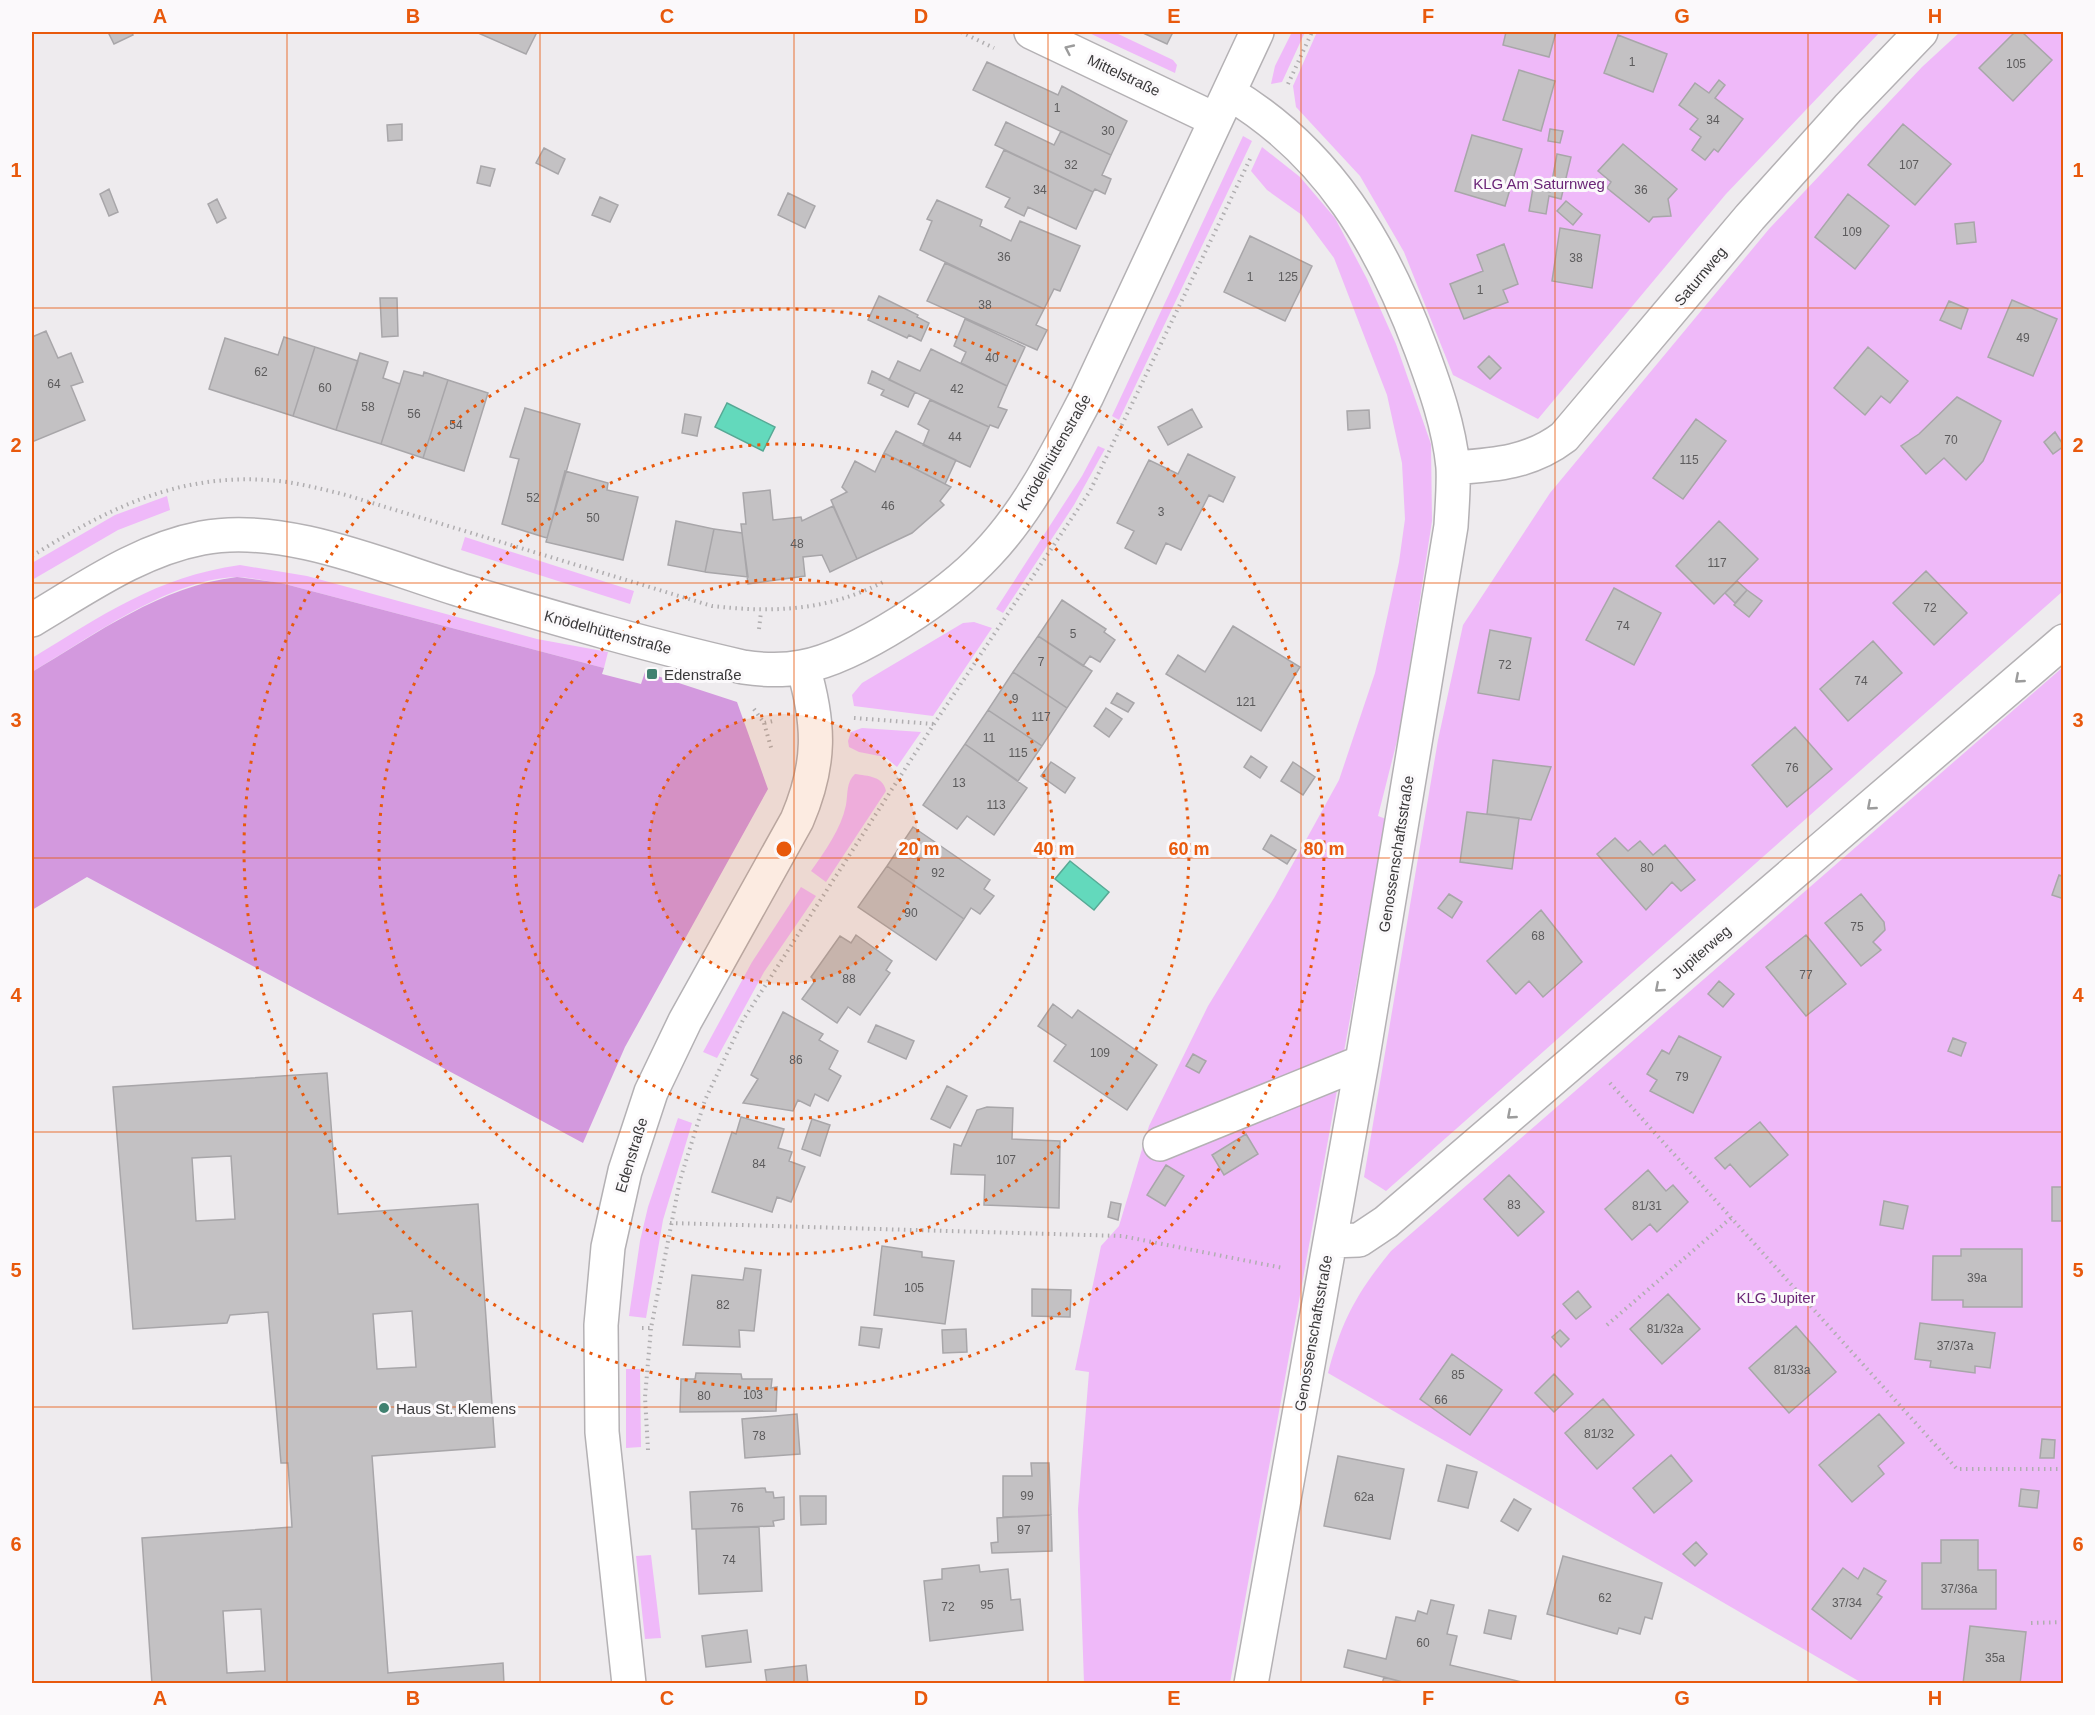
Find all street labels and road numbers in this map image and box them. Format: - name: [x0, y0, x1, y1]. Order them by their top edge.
- street label: Mittelstraße: [1085, 51, 1163, 99]
- street label: Saturnweg: [1670, 243, 1730, 309]
- street label: Knödelhüttenstraße: [1014, 391, 1094, 513]
- street label: Knödelhüttenstraße: [543, 607, 673, 657]
- street label: Genossenschaftsstraße: [1375, 774, 1417, 934]
- street label: Jupiterweg: [1668, 922, 1734, 982]
- street label: Edenstraße: [612, 1115, 650, 1195]
- street label: Genossenschaftsstraße: [1291, 1254, 1335, 1412]

